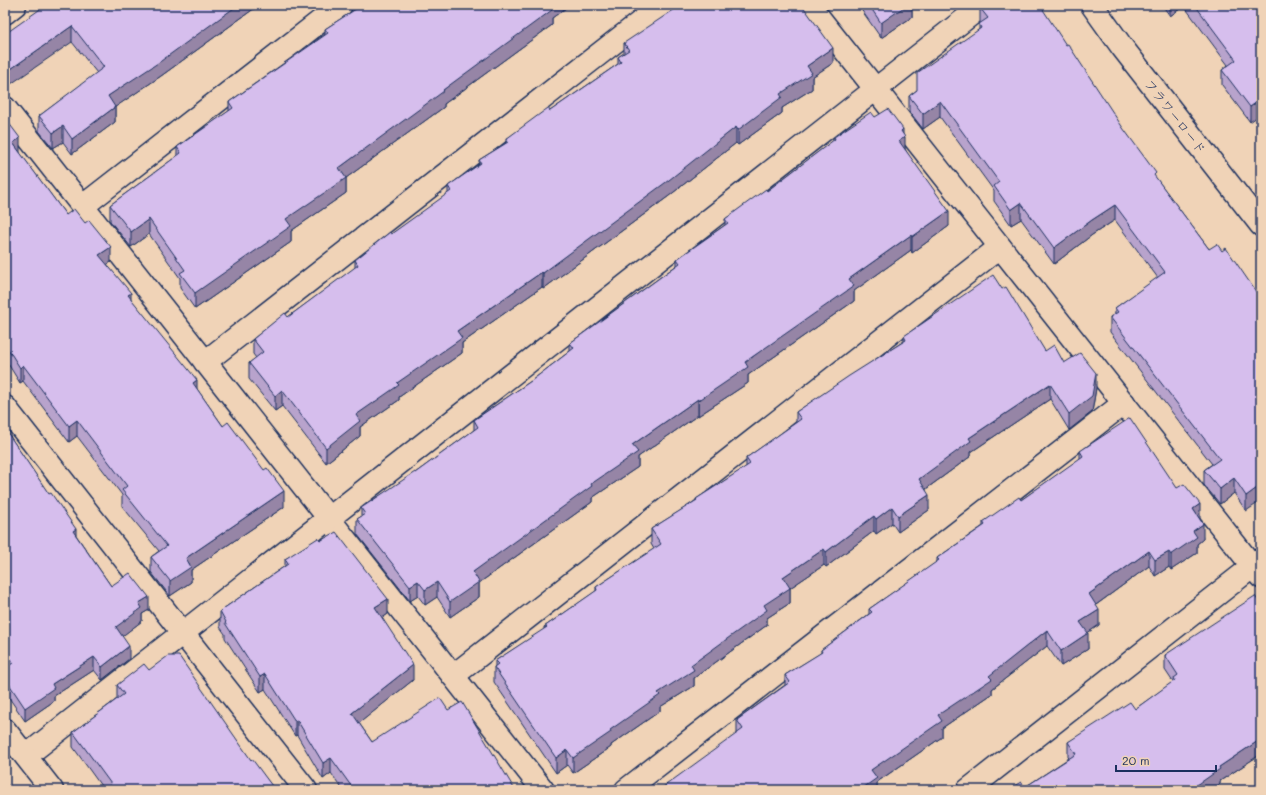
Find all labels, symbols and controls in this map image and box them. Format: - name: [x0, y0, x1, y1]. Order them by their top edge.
- street label: フラワーロード: [1141, 75, 1211, 157]
- scale bar: [1116, 747, 1216, 773]
- text: 20 m: [1122, 752, 1150, 768]

